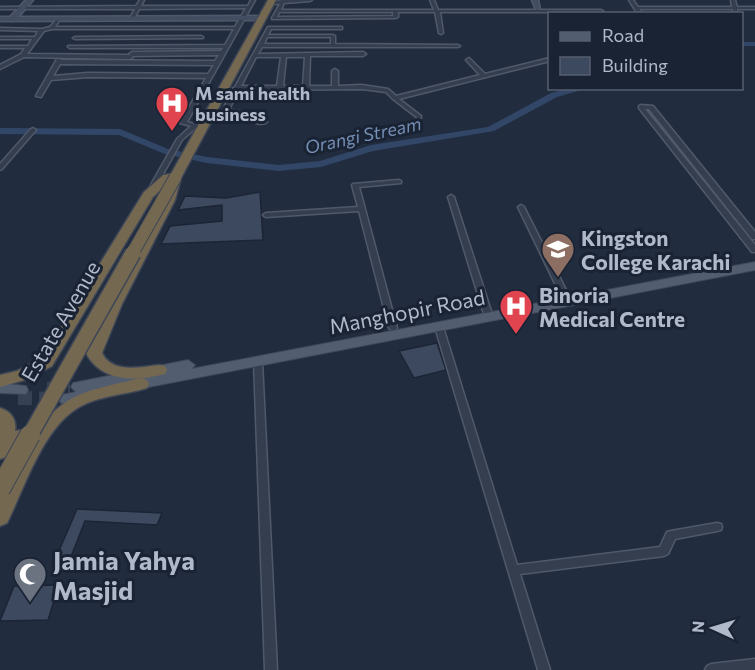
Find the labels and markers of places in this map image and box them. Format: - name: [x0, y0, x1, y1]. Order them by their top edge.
- place label: M sami health business: [195, 82, 310, 125]
- hospital icon: M sami health business: [154, 85, 190, 132]
- place label: Kingston College Karachi: [581, 225, 730, 274]
- school or university icon: Kingston College Karachi: [540, 231, 576, 278]
- place label: Binoria Medical Centre: [539, 282, 685, 331]
- hospital icon: Binoria Medical Centre: [498, 288, 534, 335]
- place label: Jamia Yahya Masjid: [53, 544, 195, 605]
- mosque icon: Jamia Yahya Masjid: [12, 556, 48, 603]

